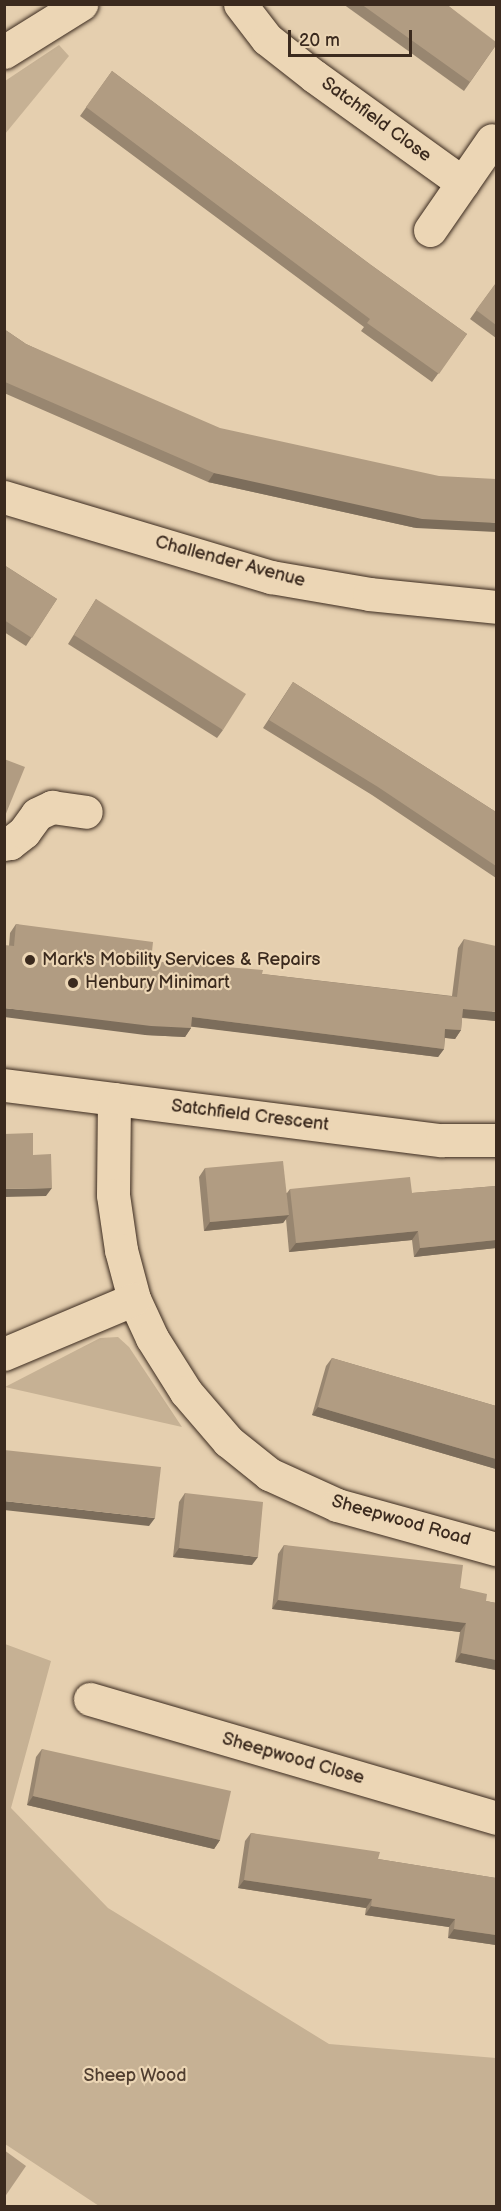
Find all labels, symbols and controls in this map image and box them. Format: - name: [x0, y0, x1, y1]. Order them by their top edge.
- scale bar: [291, 18, 416, 56]
- text: 20 m: [299, 30, 340, 51]
- street label: Satchfield Close: [317, 73, 435, 167]
- street label: Challender Avenue: [153, 532, 307, 592]
- place label: Mark's Mobility Services & Repairs: [42, 949, 322, 971]
- marker: Mark's Mobility Services & Repairs: [23, 953, 37, 967]
- place label: Henbury Minimart: [85, 972, 231, 994]
- marker: Henbury Minimart: [66, 976, 80, 990]
- street label: Satchfield Crescent: [170, 1096, 330, 1136]
- street label: Sheepwood Road: [329, 1491, 473, 1551]
- street label: Sheepwood Close: [220, 1728, 366, 1790]
- park label: Sheep Wood: [83, 2065, 187, 2087]

